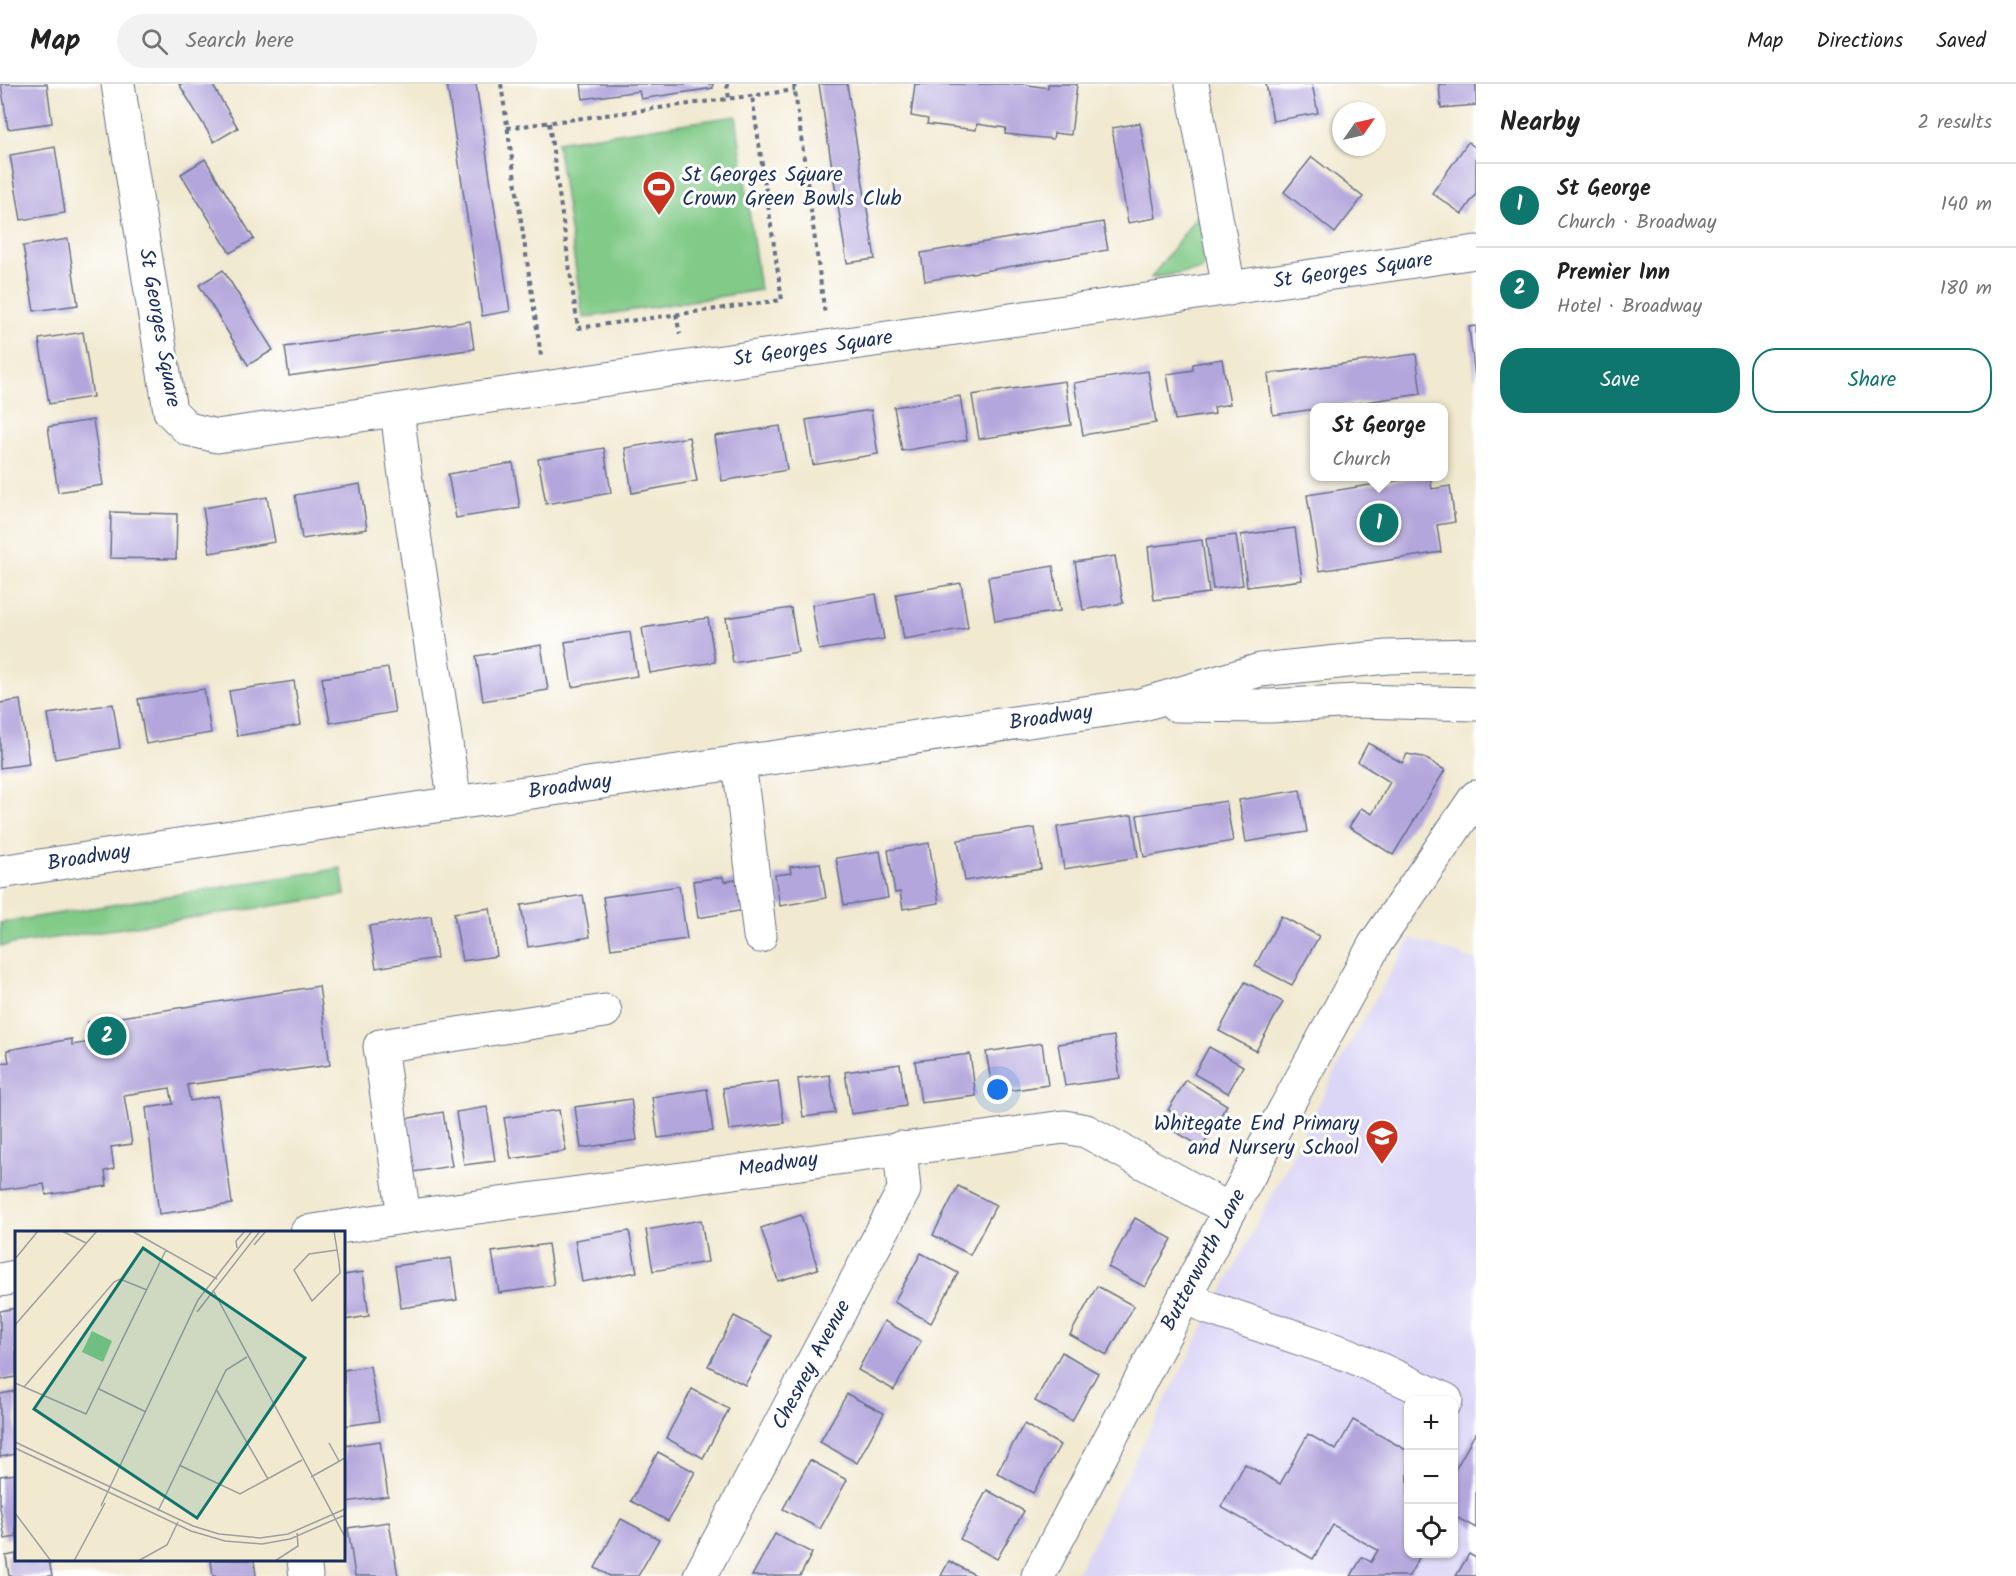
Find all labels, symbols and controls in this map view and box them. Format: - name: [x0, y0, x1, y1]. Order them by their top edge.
- search box: [117, 14, 537, 68]
- text: Map: [30, 19, 81, 64]
- text: Search here: [186, 24, 294, 59]
- icon: search: [138, 25, 171, 58]
- text: Map: [1747, 25, 1783, 58]
- text: Directions: [1816, 25, 1903, 58]
- text: Saved: [1936, 25, 1986, 58]
- north arrow: [1332, 102, 1386, 156]
- text: Nearby: [1500, 102, 1580, 144]
- text: 2 results: [1917, 107, 1992, 139]
- place label: St Georges Square Crown Green Bowls Club: [682, 159, 901, 216]
- sports icon: St Georges Square Crown Green Bowls Club: [641, 169, 677, 216]
- text: St George: [1557, 172, 1651, 207]
- text: 1: [1516, 189, 1523, 221]
- text: 140 m: [1941, 189, 1992, 221]
- text: Church · Broadway: [1557, 207, 1716, 239]
- street label: St Georges Square: [1271, 243, 1435, 299]
- street label: St Georges Square: [129, 246, 189, 411]
- text: Premier Inn: [1557, 256, 1670, 291]
- text: 2: [1514, 273, 1525, 305]
- text: 180 m: [1940, 273, 1992, 305]
- text: Hotel · Broadway: [1557, 291, 1702, 323]
- street label: St Georges Square: [731, 321, 895, 377]
- button: Save: [1500, 348, 1740, 413]
- button: Share: [1752, 348, 1992, 413]
- popup: [1310, 403, 1448, 481]
- text: St George: [1332, 409, 1426, 444]
- text: Church: [1332, 444, 1391, 476]
- pin: 1: [1360, 500, 1398, 546]
- street label: Broadway: [1007, 696, 1095, 740]
- street label: Broadway: [526, 765, 614, 809]
- street label: Broadway: [45, 835, 133, 881]
- pin: 2: [88, 1014, 126, 1058]
- your location: [983, 1075, 1012, 1104]
- place label: Whitegate End Primary and Nursery School: [1154, 1108, 1359, 1165]
- school or university icon: Whitegate End Primary and Nursery School: [1364, 1118, 1400, 1165]
- street label: Meadway: [736, 1143, 820, 1187]
- street label: Butterworth Lane: [1153, 1183, 1256, 1337]
- inset map: [15, 1231, 345, 1561]
- street label: Chesney Avenue: [764, 1294, 860, 1436]
- map controls: [1404, 1396, 1458, 1558]
- button: +: [1404, 1396, 1458, 1450]
- button: −: [1404, 1450, 1458, 1504]
- button: locate: [1404, 1504, 1458, 1558]

